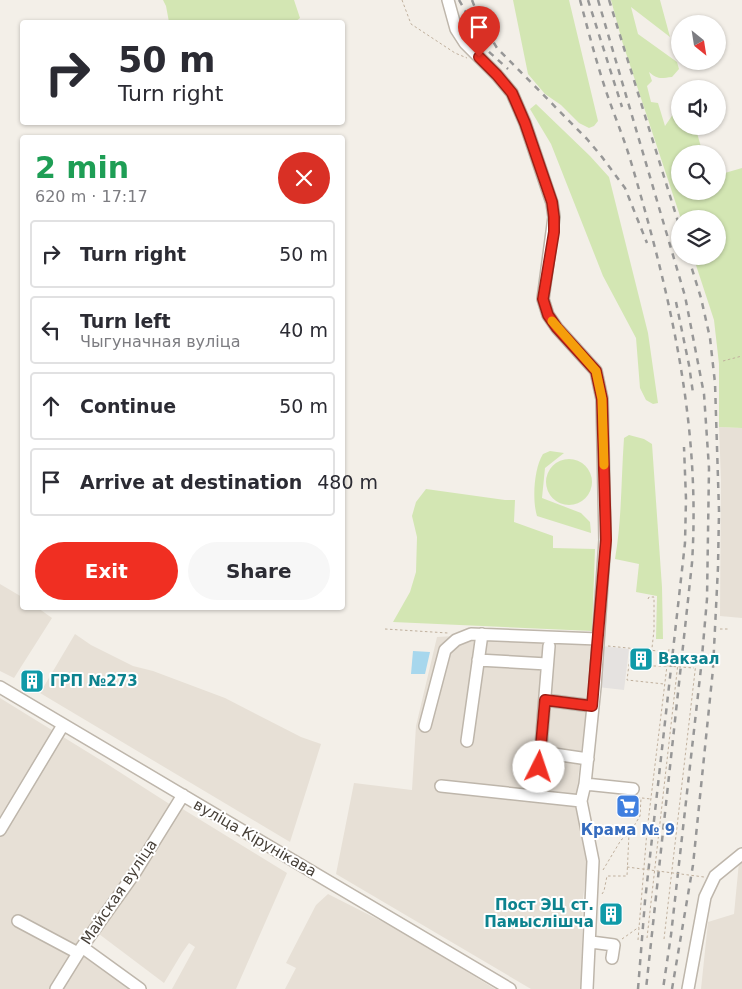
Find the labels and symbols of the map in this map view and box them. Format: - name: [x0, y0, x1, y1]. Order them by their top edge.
- pin: [458, 6, 500, 57]
- north arrow: [671, 15, 726, 70]
- building icon: Вакзал: [628, 646, 654, 672]
- place label: Вакзал: [658, 650, 720, 668]
- building icon: ГРП №273: [19, 668, 45, 694]
- place label: ГРП №273: [50, 672, 138, 690]
- position arrow: [512, 740, 564, 792]
- supermarket icon: Крама № 9: [615, 793, 641, 819]
- street label: вуліца Кірунікава: [190, 795, 320, 881]
- place label: Крама № 9: [581, 821, 675, 839]
- street label: Майская вуліца: [77, 836, 161, 948]
- place label: Пост ЭЦ ст. Памыслішча: [484, 896, 594, 931]
- building icon: Пост ЭЦ ст. Памыслішча: [598, 901, 624, 927]

